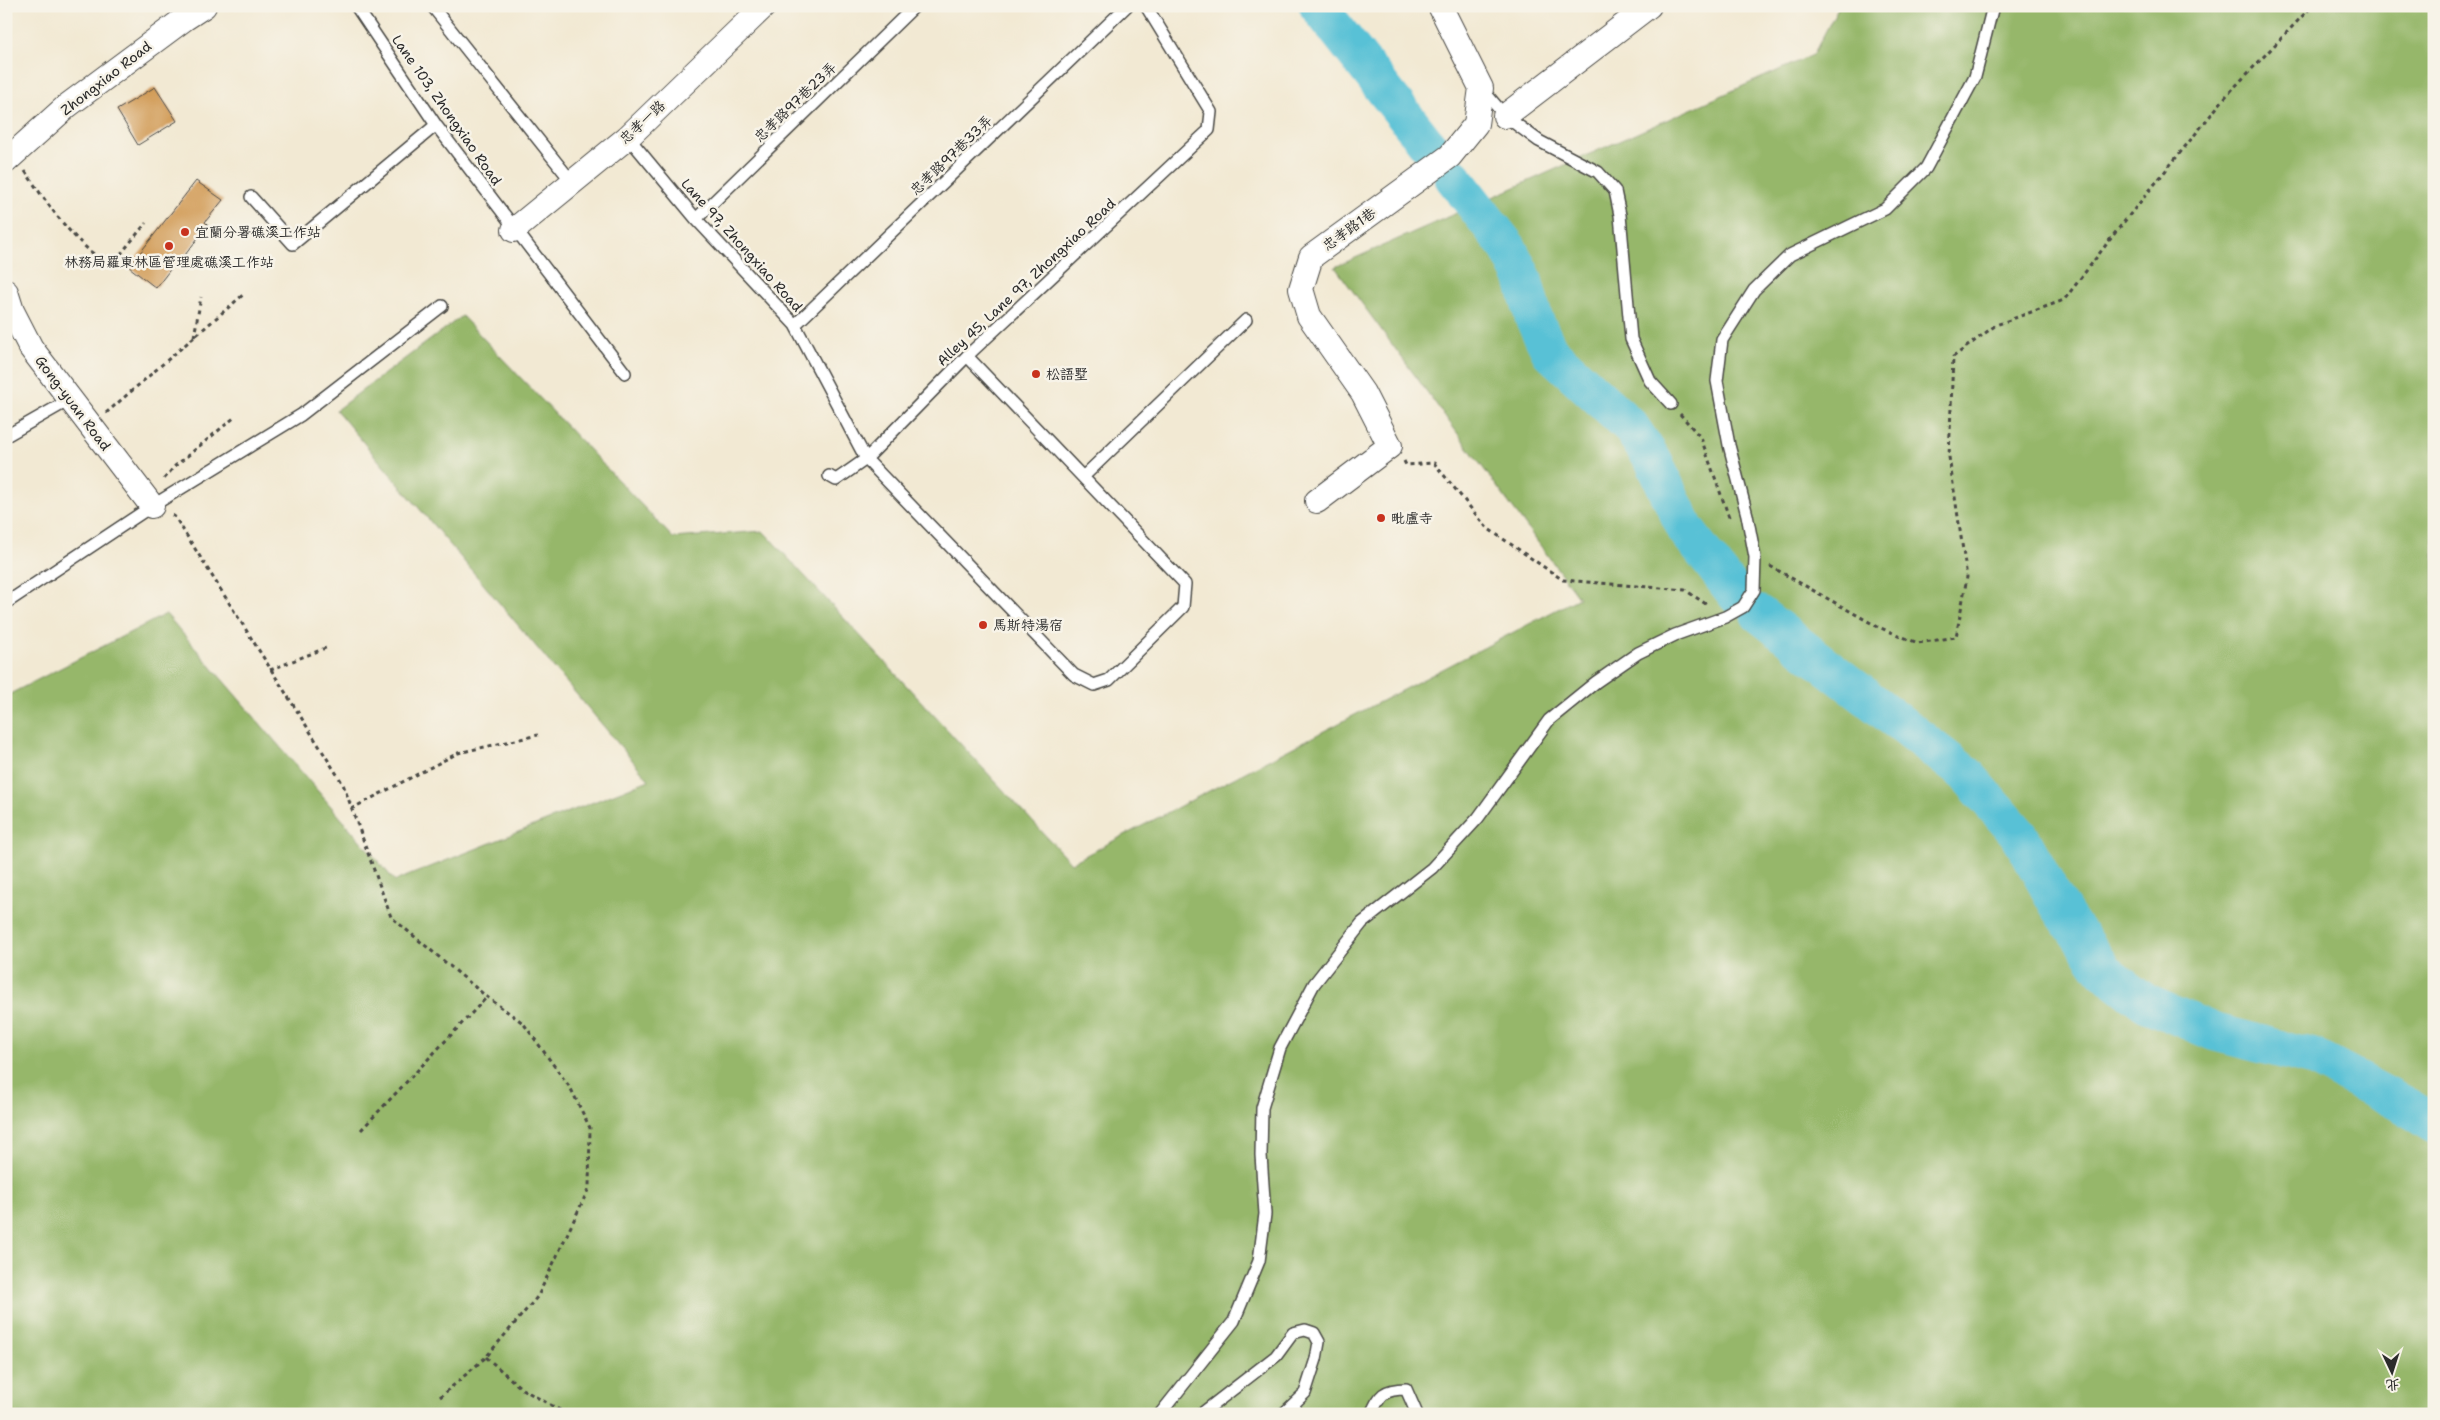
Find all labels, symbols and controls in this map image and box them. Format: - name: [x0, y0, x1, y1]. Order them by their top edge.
- street label: Lane 103, Zhongxiao Road: [388, 31, 506, 189]
- street label: Zhongxiao Road: [57, 37, 155, 119]
- street label: 忠孝路97巷23弄: [750, 58, 840, 146]
- street label: 忠孝一路: [615, 96, 669, 148]
- street label: 忠孝路97巷33弄: [906, 111, 996, 199]
- street label: Lane 97, Zhongxiao Road: [677, 175, 807, 316]
- street label: Alley 45, Lane 97, Zhongxiao Road: [933, 194, 1119, 370]
- street label: 忠孝路1巷: [1319, 203, 1380, 254]
- place label: 宜蘭分署礁溪工作站: [195, 223, 321, 241]
- marker: 宜蘭分署礁溪工作站: [179, 226, 191, 238]
- marker: 林務局羅東林區管理處礁溪工作站: [163, 240, 175, 252]
- place label: 林務局羅東林區管理處礁溪工作站: [64, 253, 274, 271]
- street label: Gong-yuan Road: [31, 352, 115, 454]
- place label: 松語墅: [1046, 365, 1088, 383]
- marker: 松語墅: [1030, 368, 1042, 380]
- place label: 毗盧寺: [1391, 509, 1433, 527]
- marker: 毗盧寺: [1375, 512, 1387, 524]
- place label: 馬斯特湯宿: [993, 616, 1063, 634]
- marker: 馬斯特湯宿: [977, 619, 989, 631]
- north arrow: [2368, 1348, 2418, 1398]
- text: 北: [2385, 1376, 2401, 1394]

